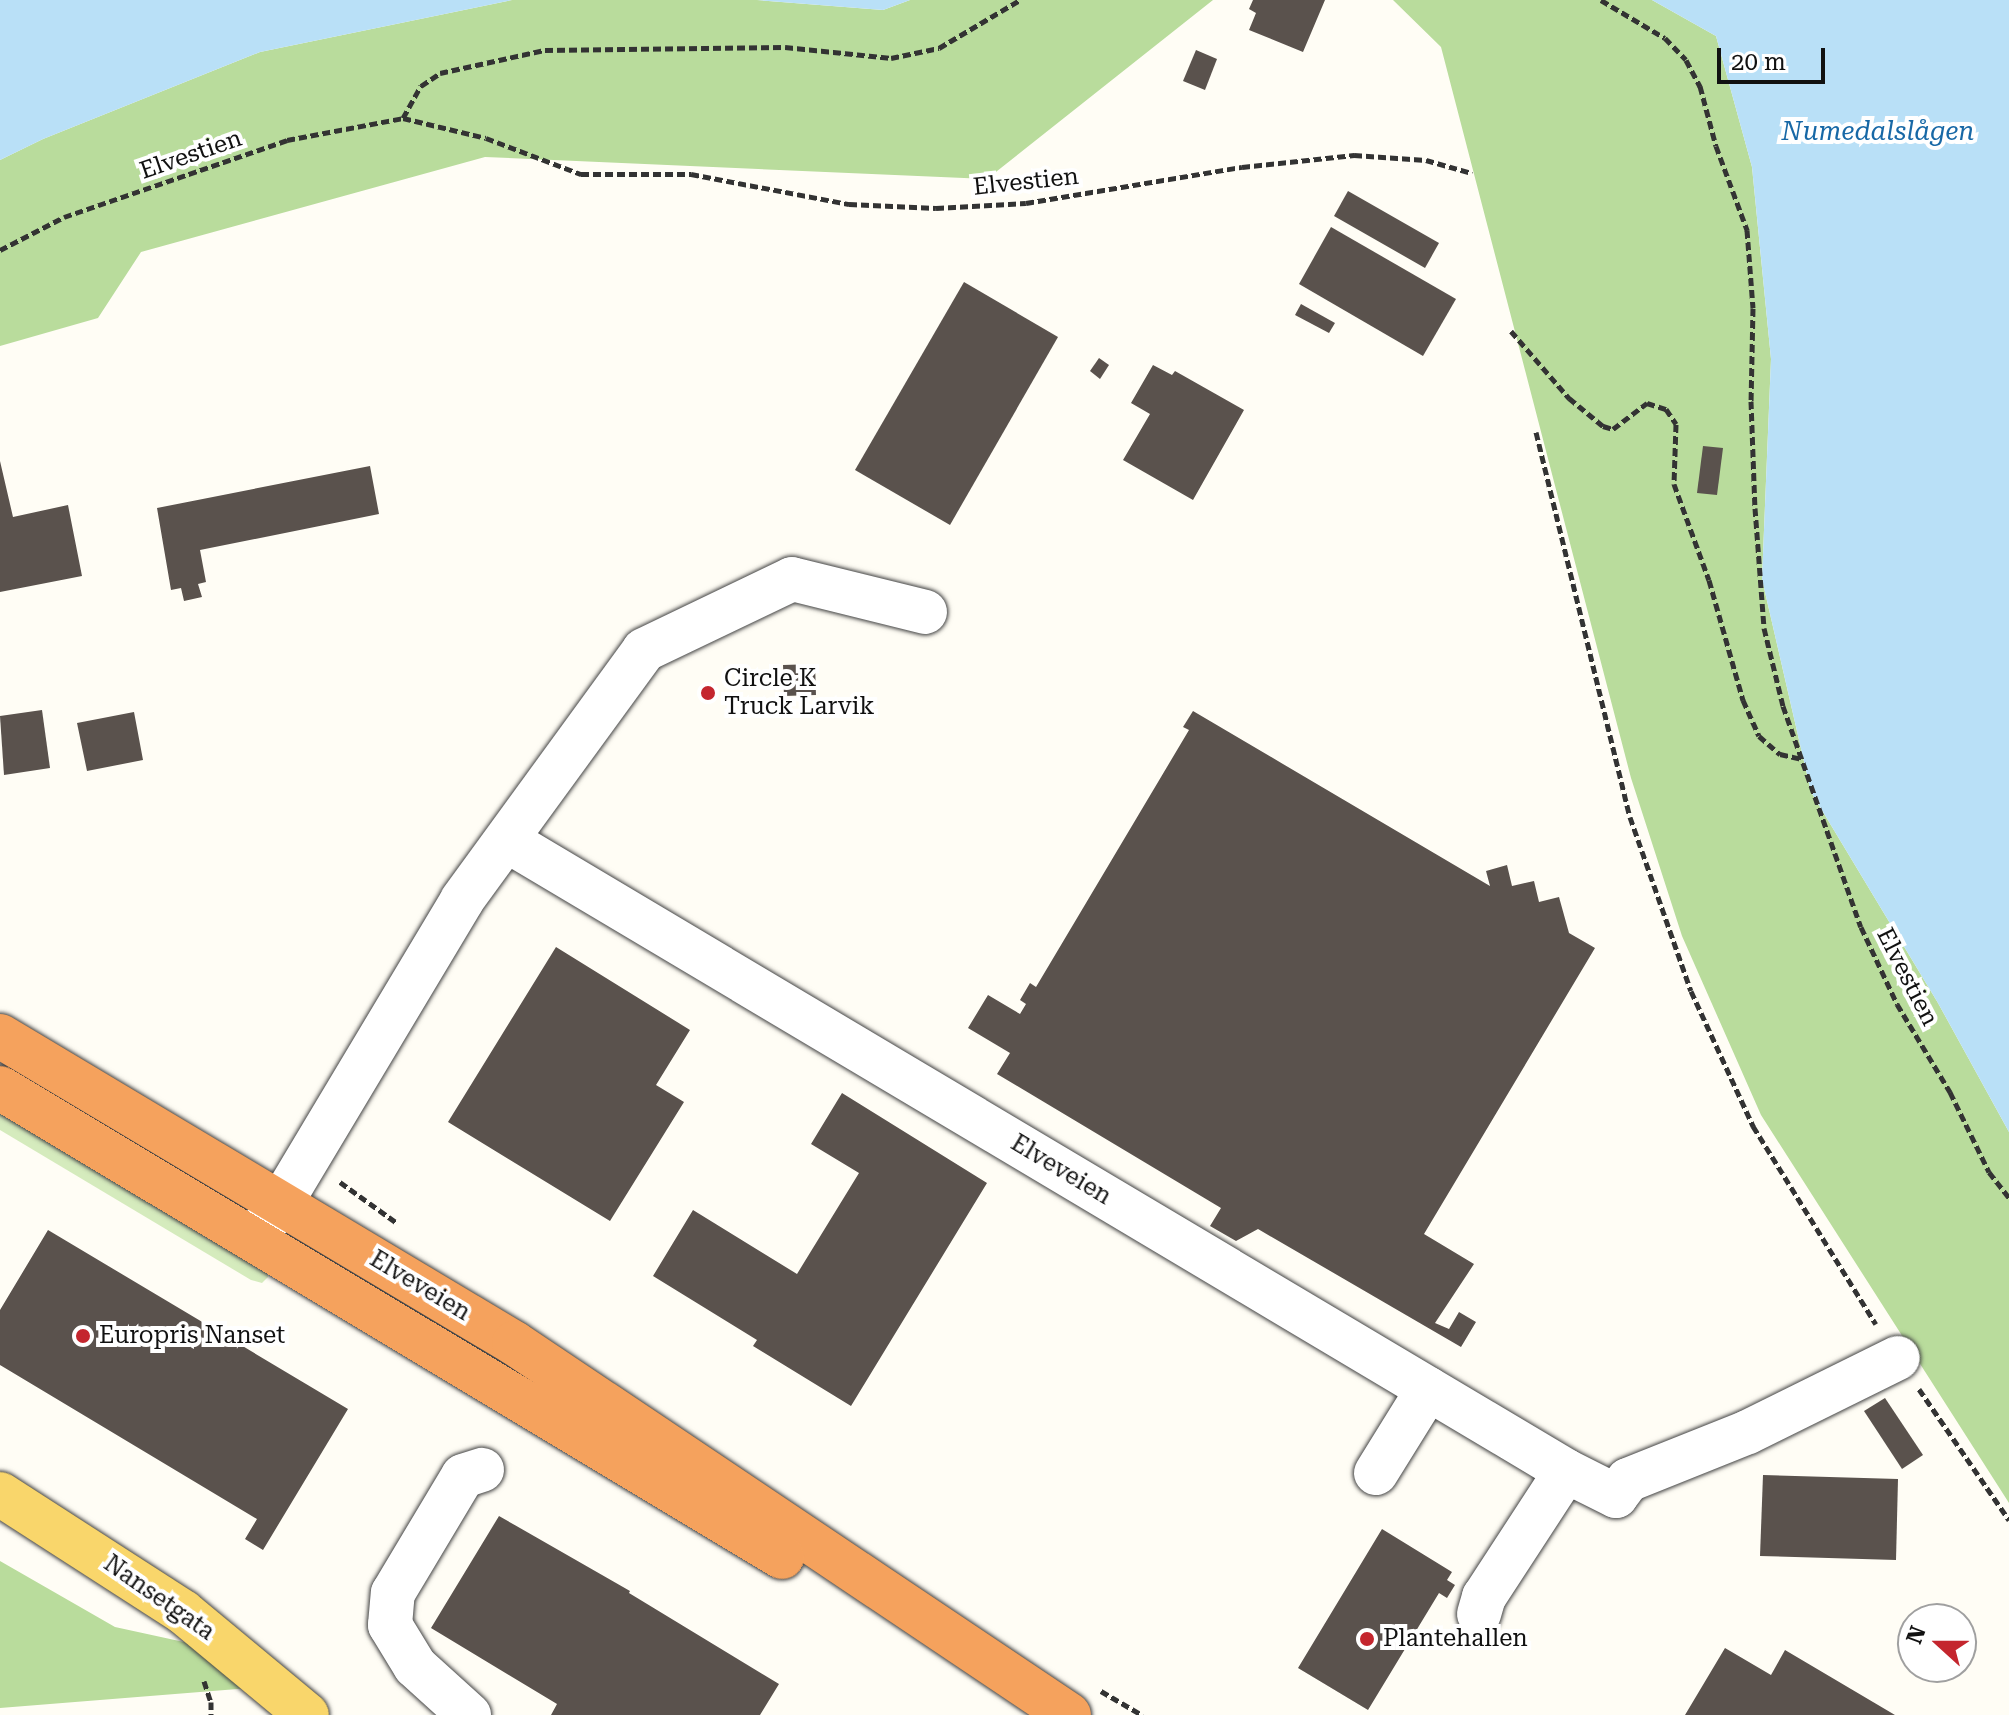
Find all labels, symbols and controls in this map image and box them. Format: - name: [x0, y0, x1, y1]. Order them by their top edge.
- scale bar: [1721, 32, 1829, 82]
- text: 20 m: [1731, 48, 1786, 76]
- water label: Numedalslågen: [1782, 116, 1974, 148]
- street label: Elvestien: [136, 124, 246, 186]
- street label: Elvestien: [972, 162, 1080, 202]
- place label: Circle K Truck Larvik: [724, 665, 875, 721]
- marker: Circle K Truck Larvik: [699, 684, 717, 702]
- street label: Elvestien: [1870, 923, 1944, 1031]
- street label: Elveveien: [1006, 1129, 1116, 1211]
- street label: Elveveien: [365, 1245, 475, 1327]
- place label: Europris Nanset: [99, 1322, 285, 1350]
- marker: Europris Nanset: [74, 1327, 92, 1345]
- street label: Nansetgata: [98, 1549, 220, 1647]
- north arrow: [1897, 1603, 1977, 1683]
- text: N: [1901, 1623, 1931, 1647]
- place label: Plantehallen: [1383, 1625, 1528, 1653]
- marker: Plantehallen: [1358, 1630, 1376, 1648]

